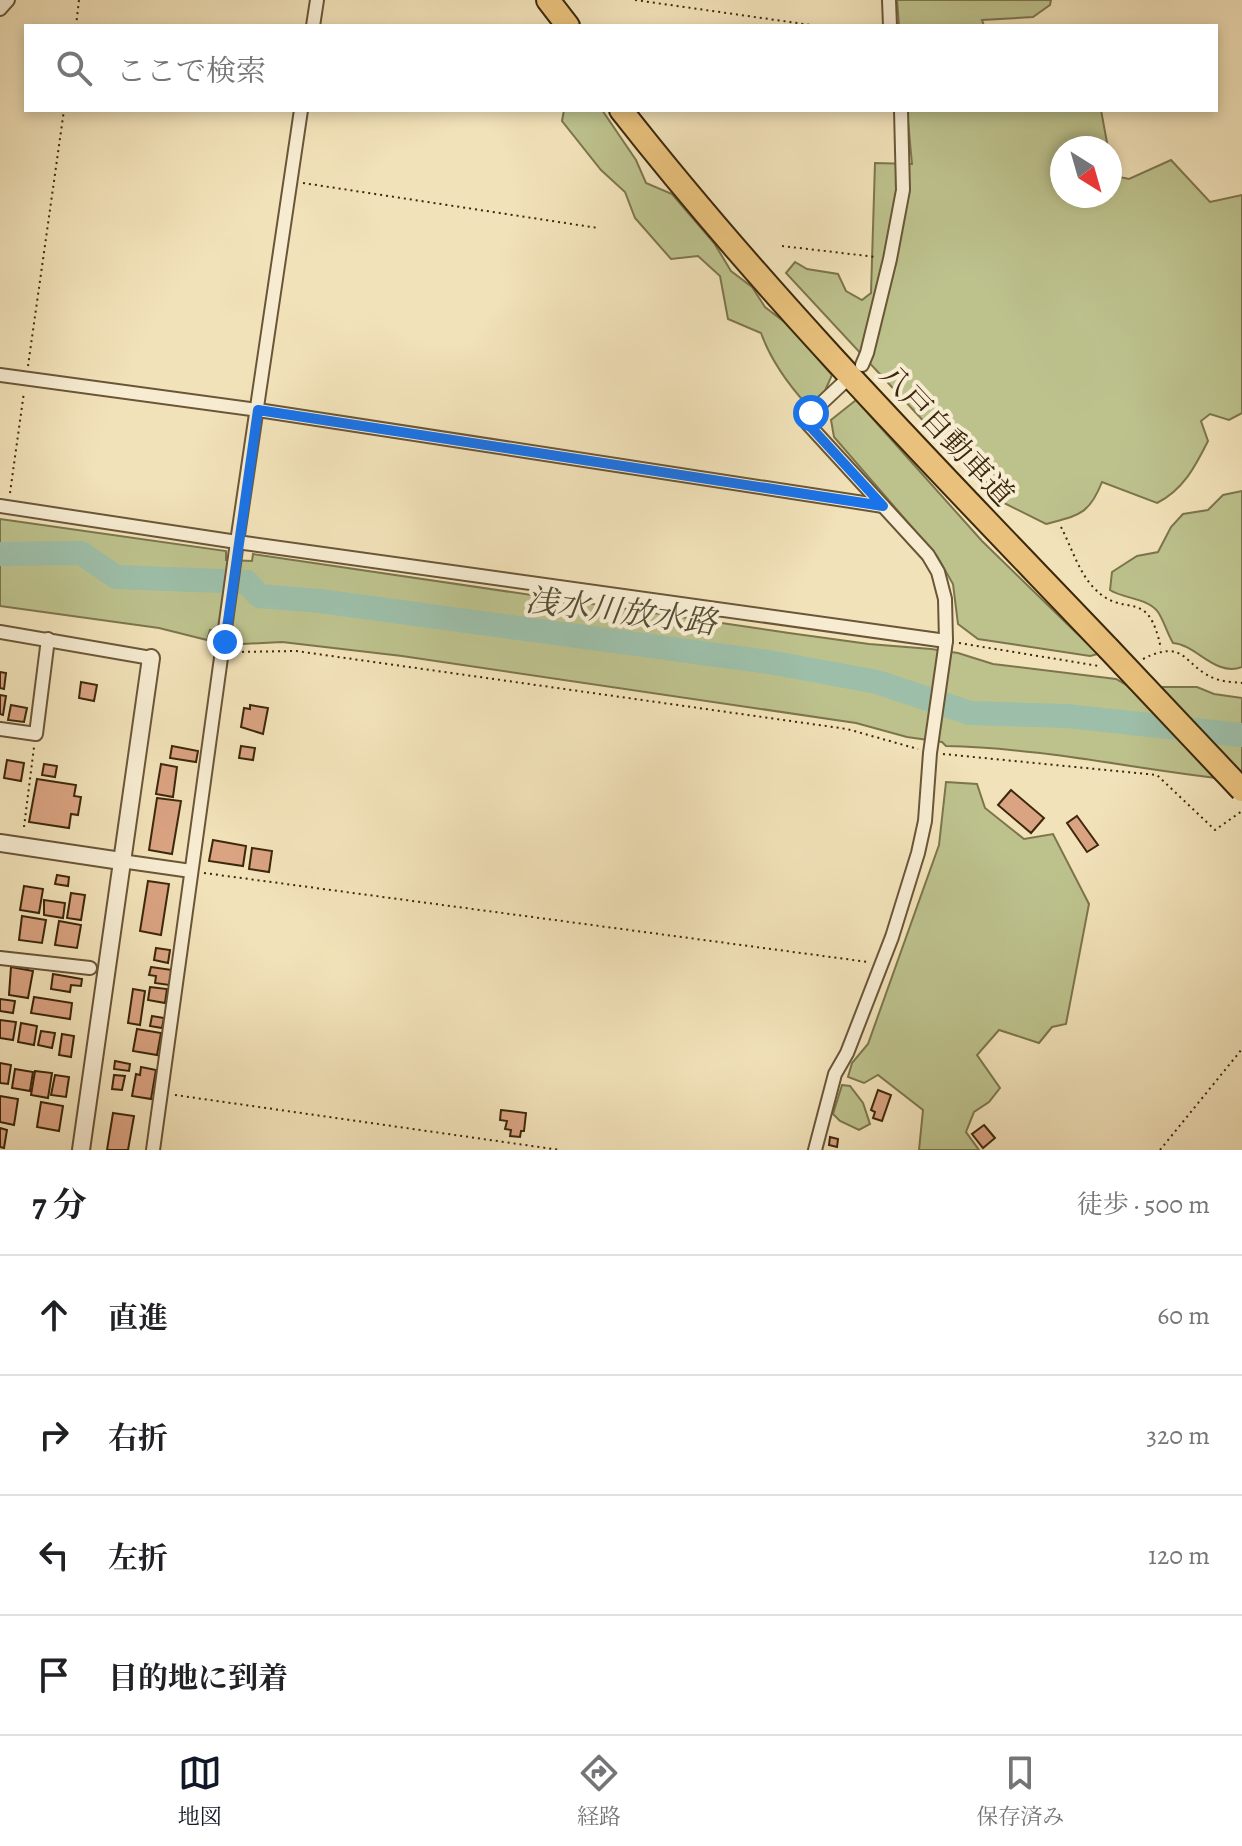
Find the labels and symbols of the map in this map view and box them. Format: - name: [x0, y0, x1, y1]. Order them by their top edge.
- north arrow: [1050, 136, 1122, 208]
- street label: 八戸自動車道: [871, 356, 1023, 514]
- route start: [793, 395, 829, 431]
- water label: 浅水川放水路: [523, 577, 721, 645]
- route end: [207, 624, 243, 660]

